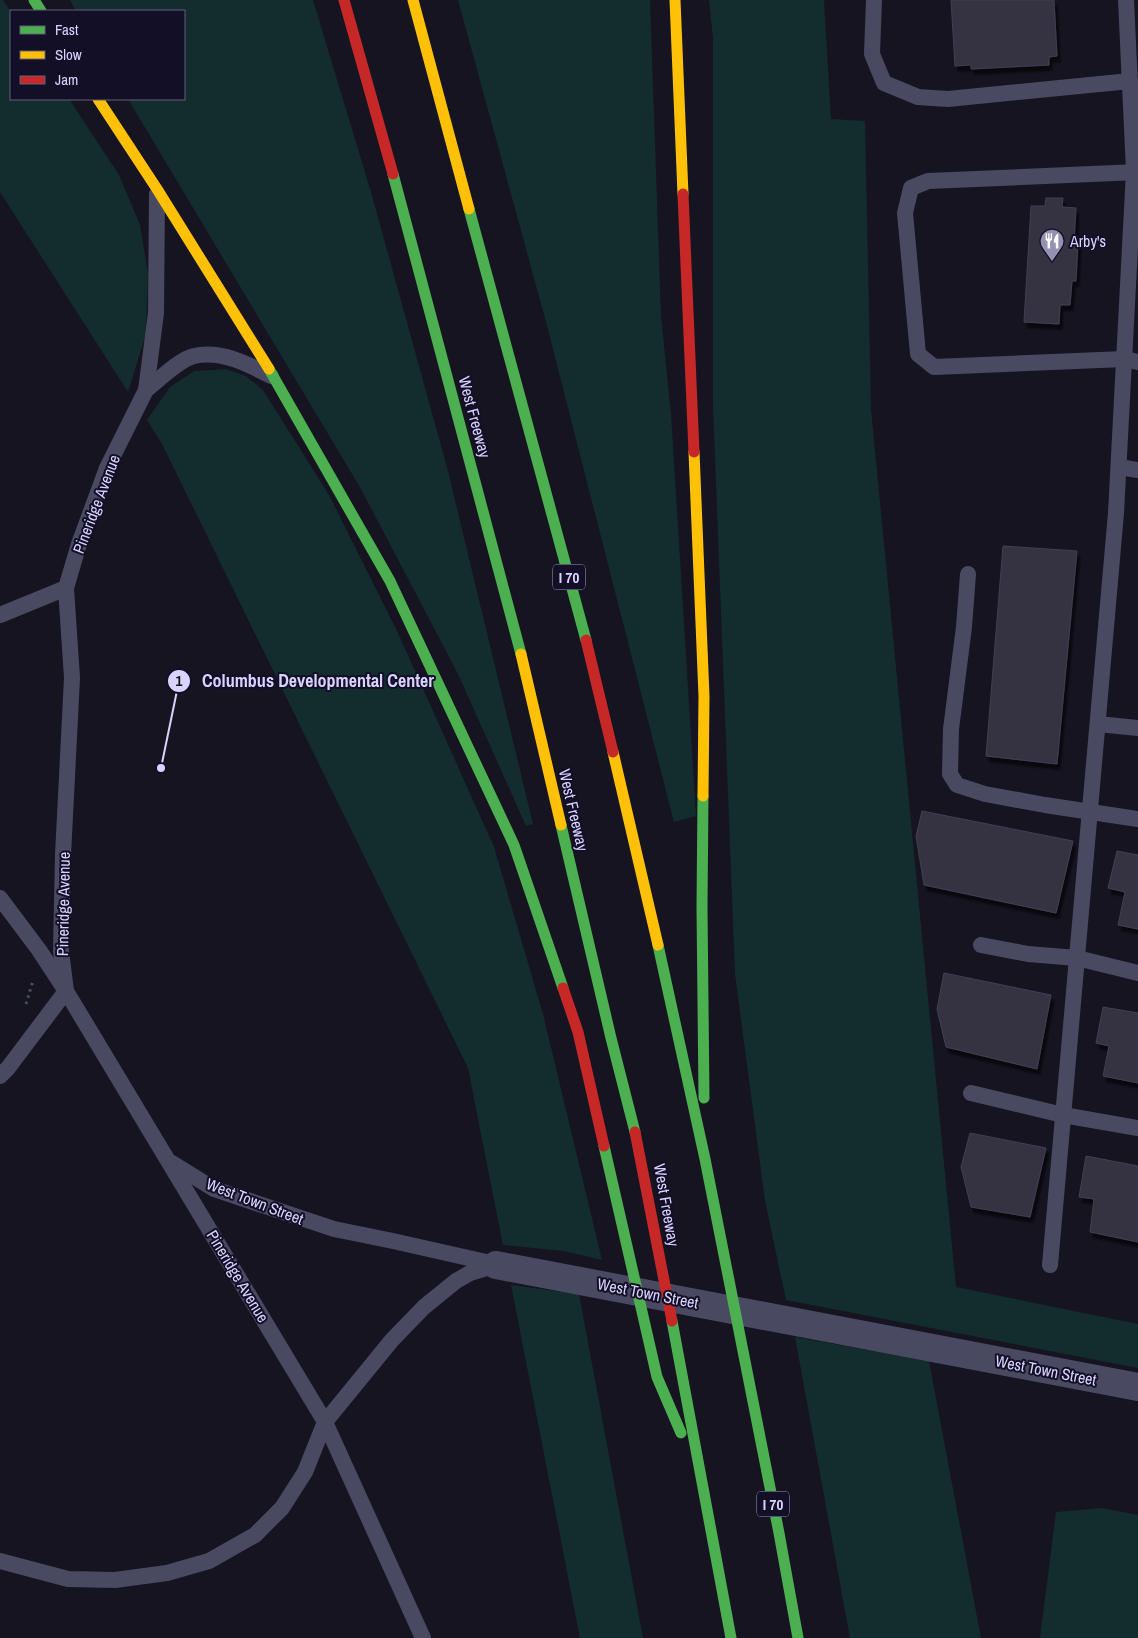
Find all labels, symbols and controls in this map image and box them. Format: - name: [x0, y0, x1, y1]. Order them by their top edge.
- legend: [10, 10, 185, 100]
- text: Fast: [55, 19, 79, 40]
- text: Slow: [55, 44, 82, 65]
- text: Jam: [55, 69, 78, 90]
- restaurant icon: Arby's: [1039, 228, 1065, 262]
- place label: Arby's: [1069, 230, 1106, 252]
- street label: West Freeway: [454, 374, 497, 461]
- street label: Pineridge Avenue: [67, 451, 125, 557]
- road number: I 70: [553, 564, 585, 590]
- callout: Columbus Developmental Center: [167, 664, 444, 697]
- text: Columbus Developmental Center: [202, 668, 434, 693]
- text: 1: [176, 670, 183, 691]
- street label: West Freeway: [554, 767, 594, 854]
- street label: Pineridge Avenue: [51, 852, 75, 956]
- street label: West Freeway: [649, 1162, 685, 1249]
- street label: West Town Street: [203, 1172, 307, 1230]
- street label: Pineridge Avenue: [202, 1226, 274, 1326]
- street label: West Town Street: [596, 1272, 701, 1314]
- street label: West Town Street: [994, 1349, 1099, 1391]
- road number: I 70: [757, 1492, 789, 1516]

